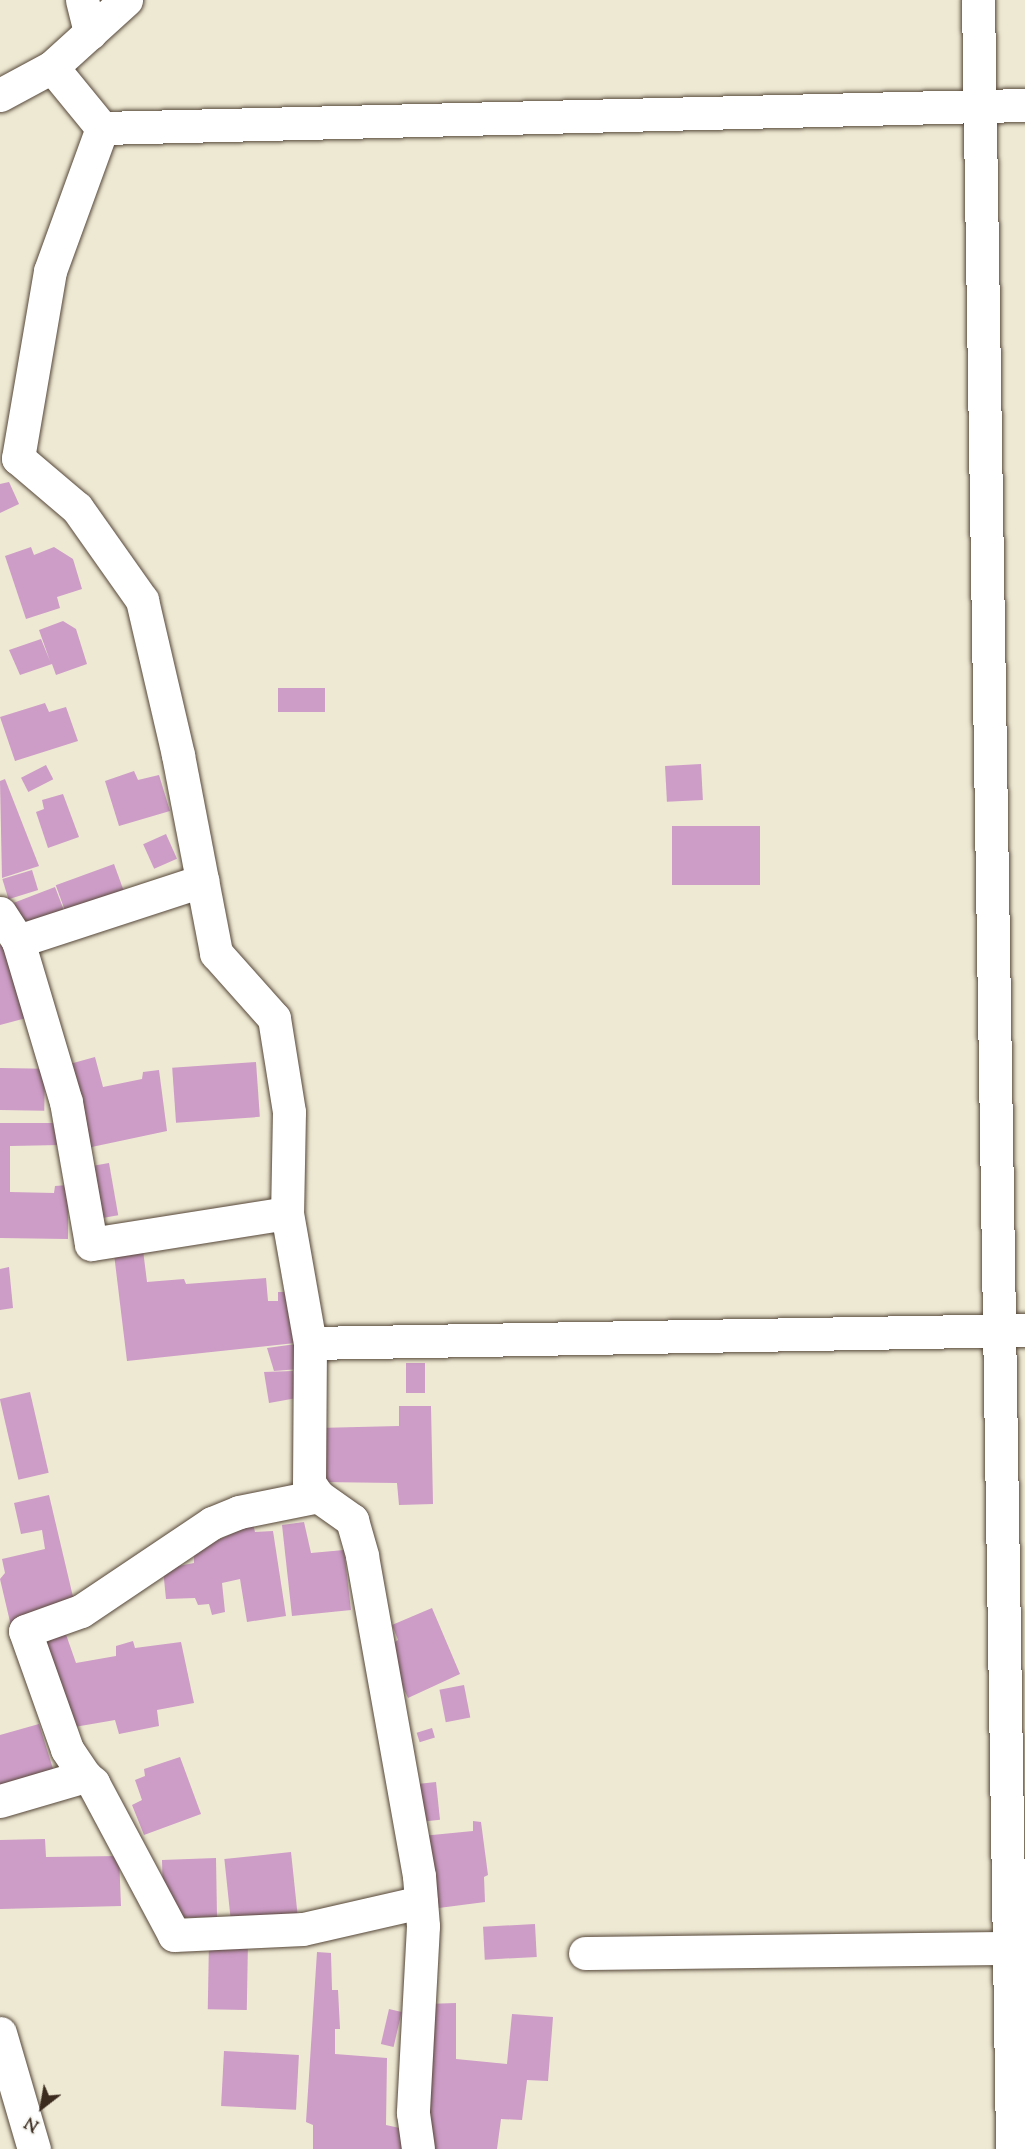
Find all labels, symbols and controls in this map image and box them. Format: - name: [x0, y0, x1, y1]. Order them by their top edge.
- north arrow: [12, 2077, 72, 2137]
- text: N: [21, 2110, 44, 2136]

